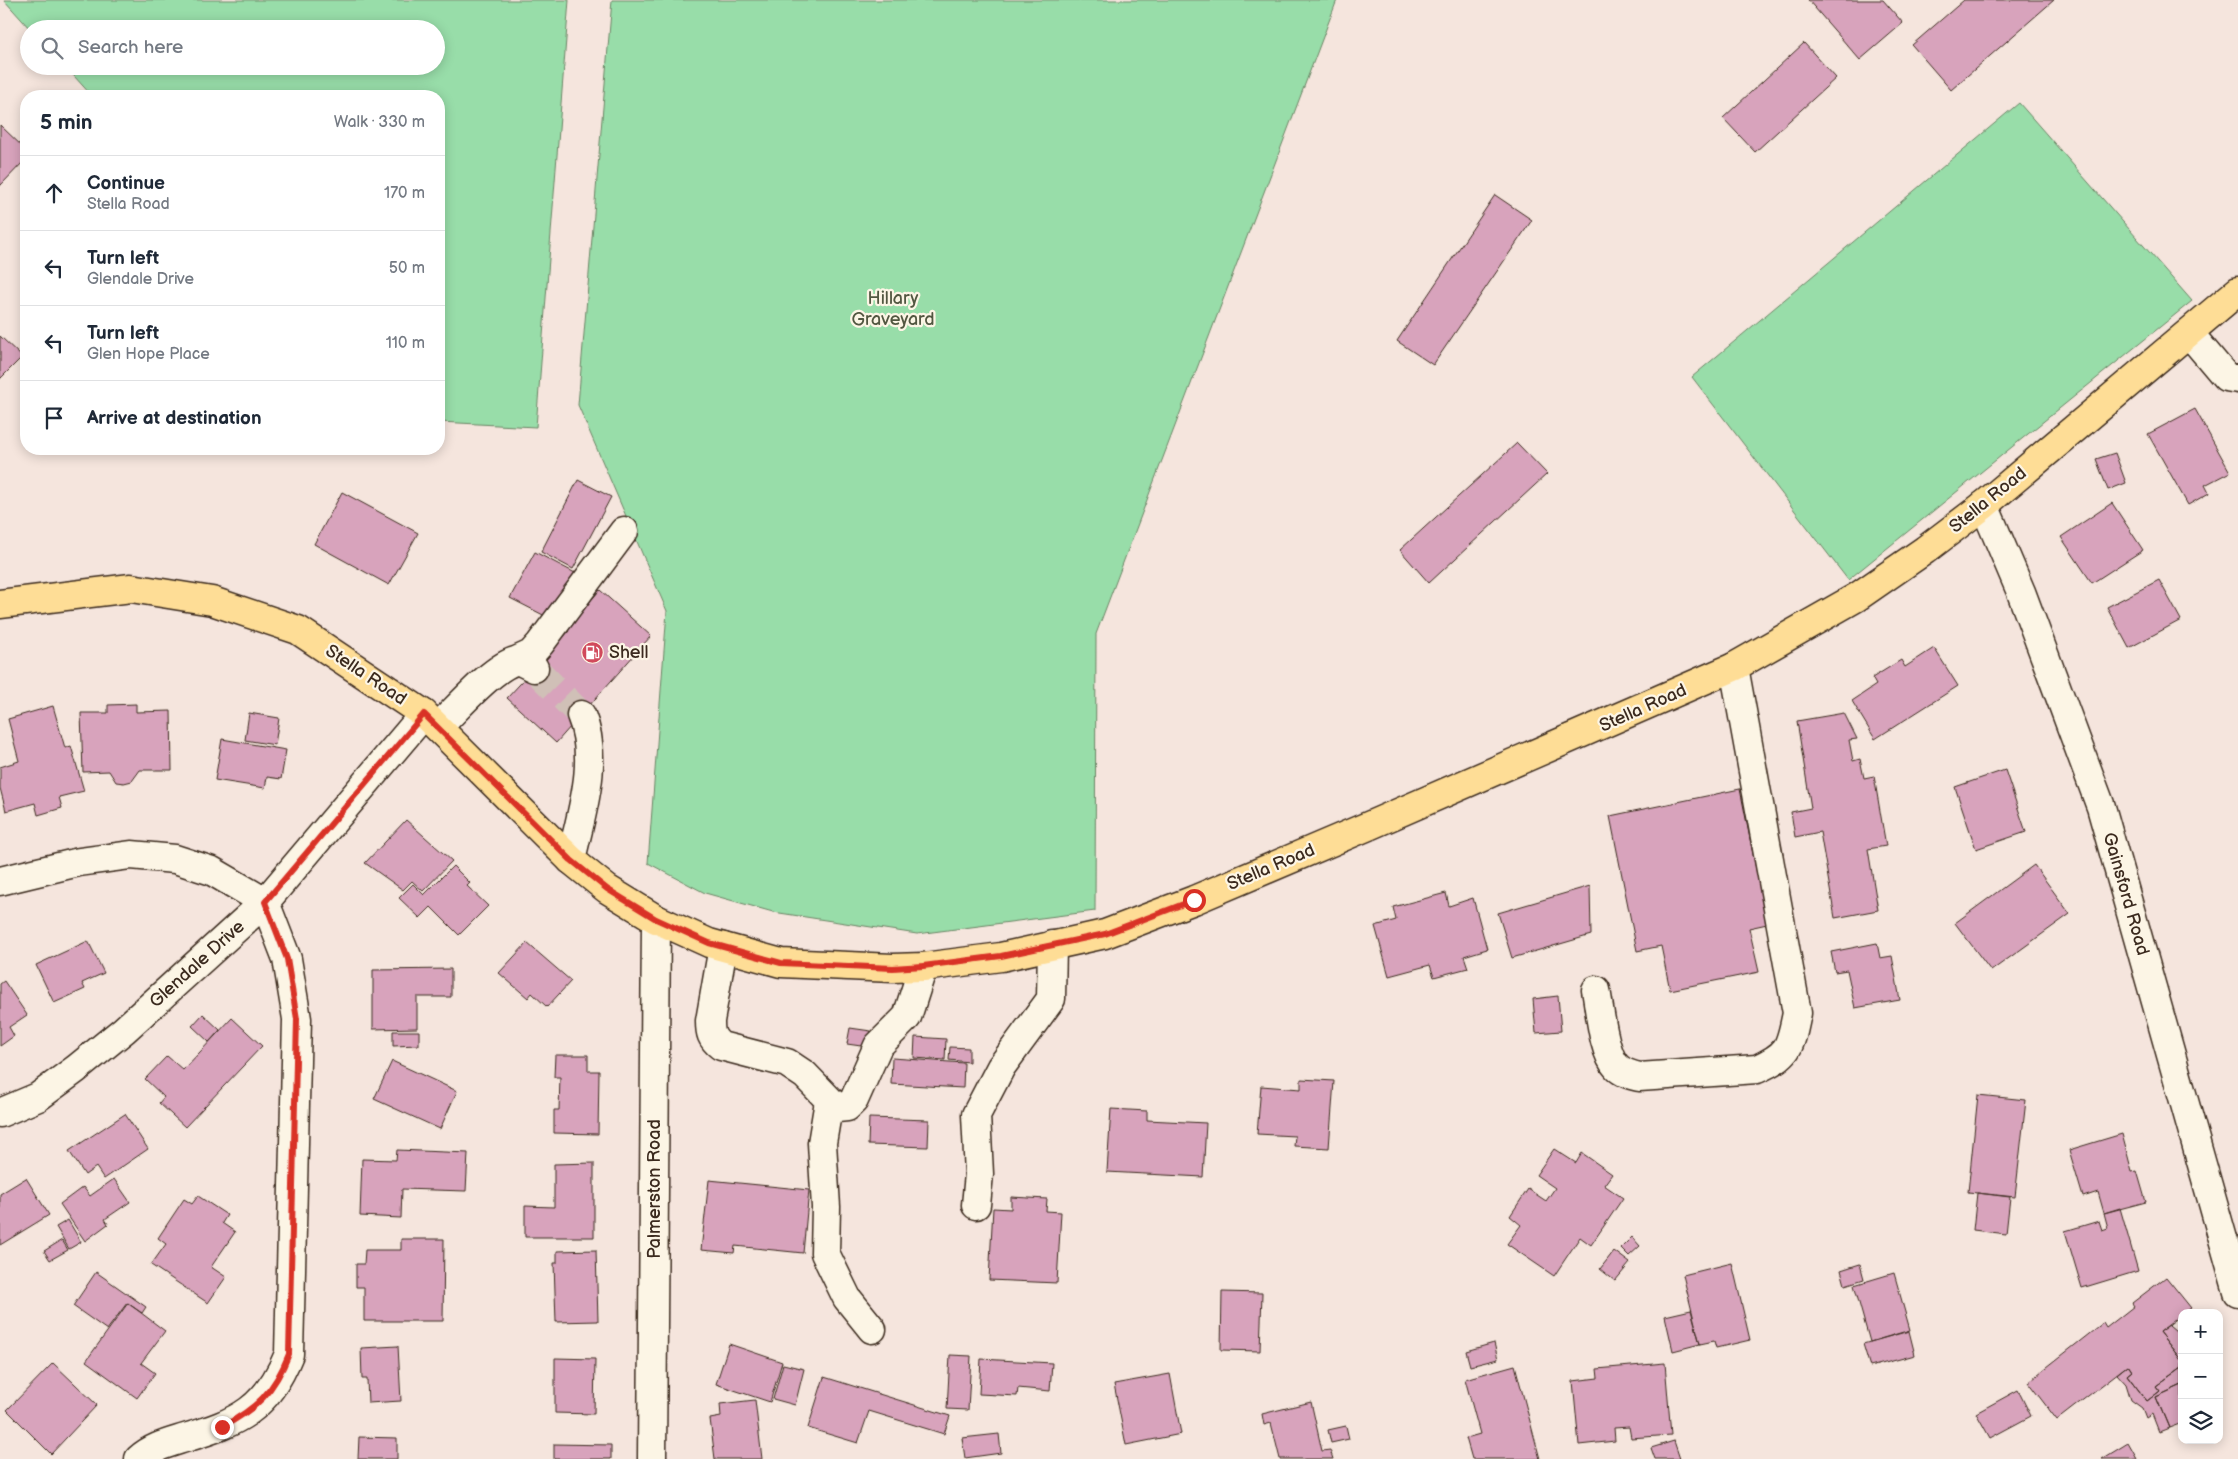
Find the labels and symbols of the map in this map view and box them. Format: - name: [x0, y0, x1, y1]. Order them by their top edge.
- park label: Hillary Graveyard: [851, 288, 935, 330]
- street label: Stella Road: [1945, 463, 2031, 537]
- street label: Stella Road: [322, 640, 410, 710]
- fuel station icon: Shell: [581, 640, 605, 664]
- place label: Shell: [609, 642, 649, 663]
- street label: Stella Road: [1596, 679, 1690, 737]
- street label: Gainsford Road: [2098, 830, 2154, 958]
- street label: Stella Road: [1224, 839, 1318, 895]
- route start: [1183, 889, 1206, 912]
- street label: Glendale Drive: [145, 916, 249, 1012]
- street label: Palmerston Road: [644, 1119, 665, 1259]
- route end: [211, 1416, 234, 1439]

